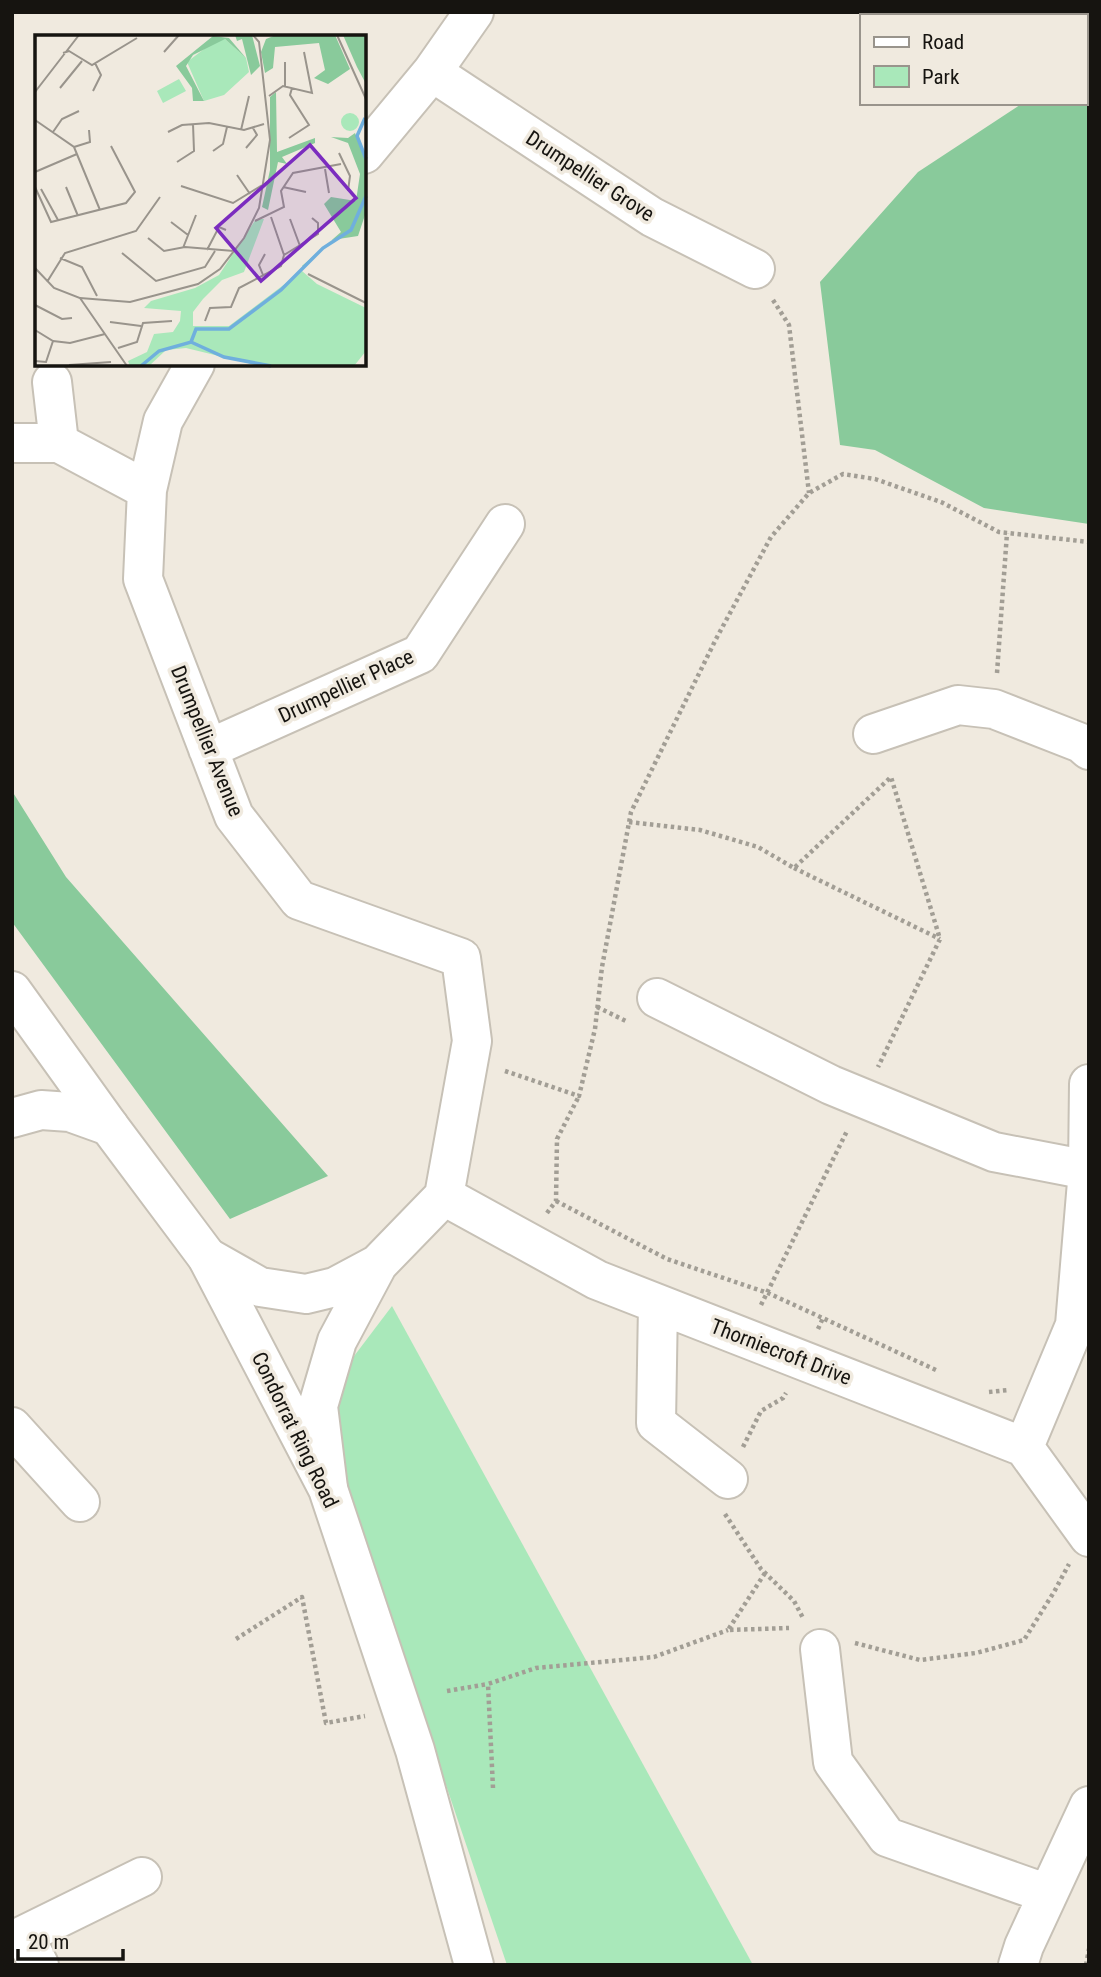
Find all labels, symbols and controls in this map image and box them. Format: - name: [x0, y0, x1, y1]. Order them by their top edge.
- legend: [860, 14, 1087, 105]
- text: Road: [922, 30, 964, 54]
- inset map: [35, 35, 366, 366]
- text: Park: [922, 65, 960, 89]
- street label: Drumpellier Grove: [522, 126, 659, 226]
- street label: Drumpellier Place: [275, 644, 417, 728]
- street label: Drumpellier Avenue: [166, 662, 248, 820]
- street label: Thorniecroft Drive: [707, 1314, 855, 1390]
- street label: Condorrat Ring Road: [247, 1348, 343, 1512]
- scale bar: [18, 1918, 122, 1962]
- text: 20 m: [28, 1930, 69, 1954]

